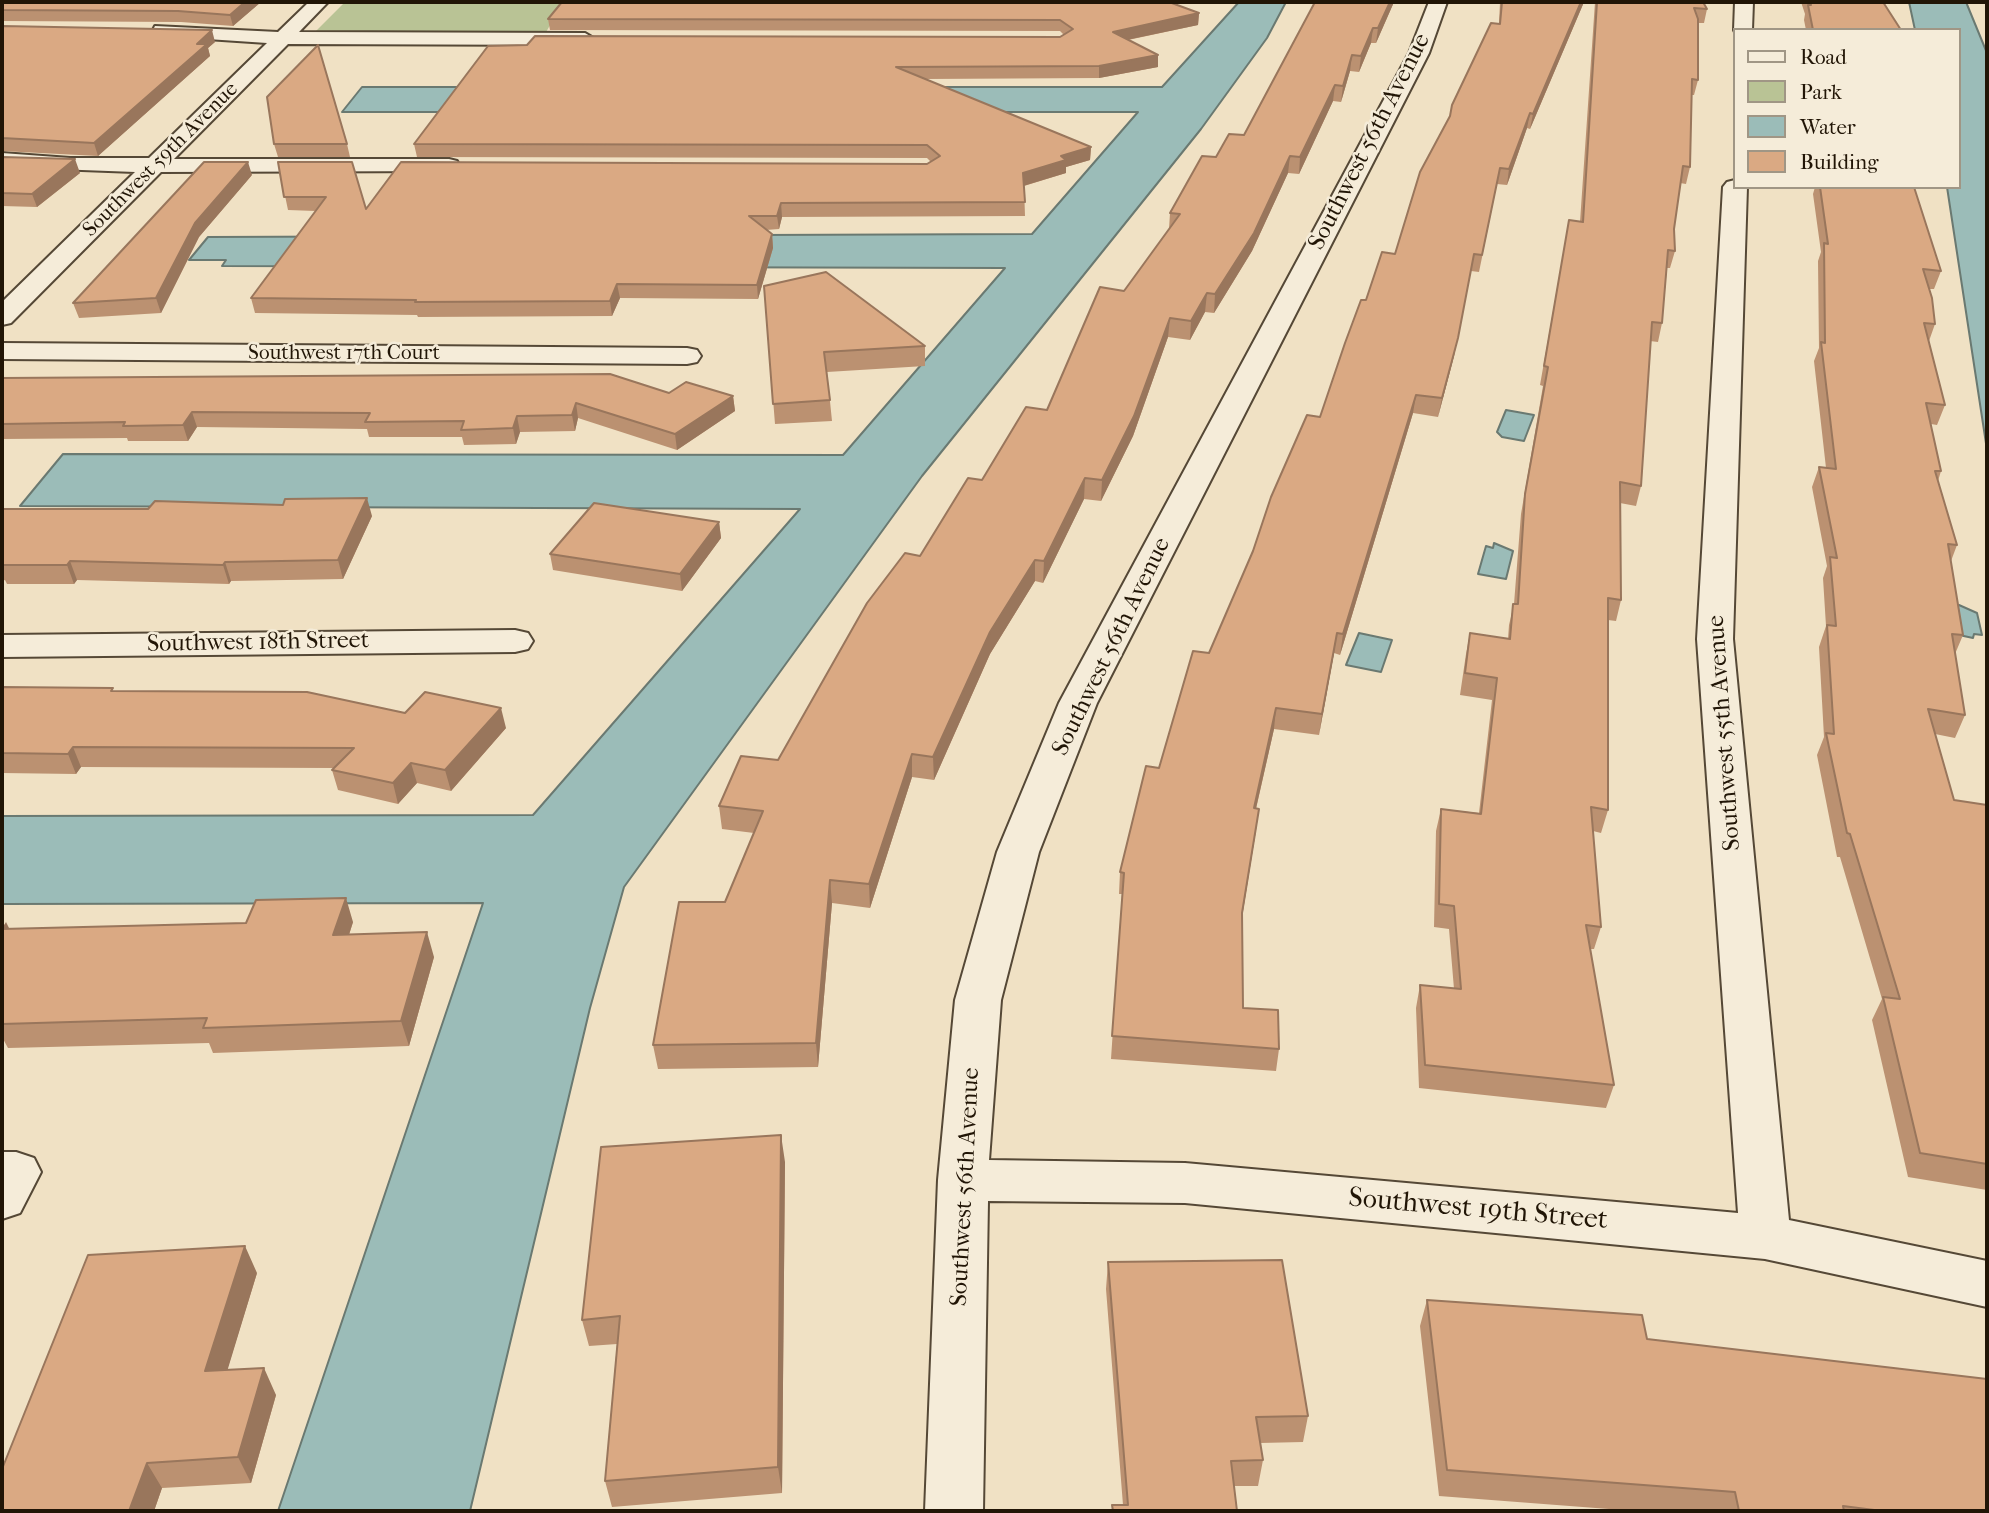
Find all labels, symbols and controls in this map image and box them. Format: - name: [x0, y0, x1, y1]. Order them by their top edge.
- legend: [1734, 28, 1961, 189]
- street label: Southwest 56th Avenue: [1303, 29, 1437, 255]
- text: Road: [1800, 45, 1847, 69]
- street label: Southwest 59th Avenue: [78, 77, 244, 243]
- text: Park: [1800, 80, 1842, 104]
- text: Water: [1800, 115, 1856, 139]
- text: Building: [1800, 150, 1878, 174]
- street label: Southwest 17th Court: [248, 341, 440, 367]
- street label: Southwest 56th Avenue: [1047, 533, 1177, 761]
- street label: Southwest 55th Avenue: [1702, 614, 1748, 852]
- street label: Southwest 18th Street: [147, 627, 369, 659]
- street label: Southwest 56th Avenue: [945, 1067, 987, 1307]
- street label: Southwest 19th Street: [1347, 1182, 1609, 1238]

